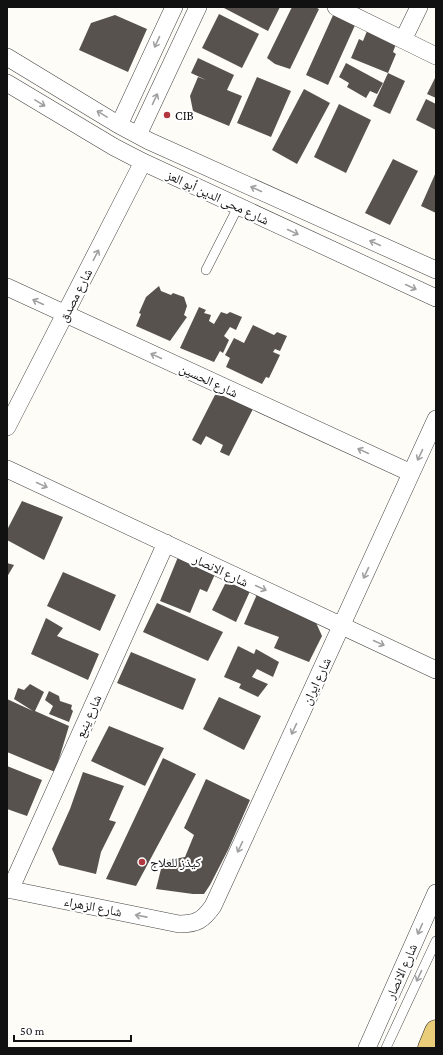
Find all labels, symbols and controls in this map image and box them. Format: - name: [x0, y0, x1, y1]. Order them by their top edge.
- one-way arrow: [153, 36, 160, 48]
- one-way arrow: [152, 94, 159, 106]
- one-way arrow: [34, 99, 45, 107]
- place label: CIB: [175, 108, 194, 123]
- one-way arrow: [96, 110, 108, 118]
- marker: CIB: [162, 110, 172, 120]
- street label: شارع محى الدين أبو العز: [162, 167, 271, 230]
- one-way arrow: [251, 185, 263, 192]
- one-way arrow: [287, 229, 299, 236]
- one-way arrow: [369, 239, 381, 246]
- one-way arrow: [93, 249, 100, 261]
- street label: شارع مصدق: [56, 266, 97, 325]
- one-way arrow: [405, 284, 417, 291]
- one-way arrow: [32, 298, 44, 305]
- one-way arrow: [150, 352, 162, 359]
- street label: شارع الحسين: [176, 360, 240, 402]
- one-way arrow: [357, 447, 369, 454]
- one-way arrow: [416, 448, 423, 460]
- one-way arrow: [36, 482, 48, 489]
- street label: شارع الانصار: [189, 551, 251, 592]
- one-way arrow: [362, 566, 369, 578]
- one-way arrow: [255, 585, 267, 592]
- one-way arrow: [373, 640, 385, 647]
- street label: شارع ايران: [299, 655, 336, 708]
- street label: شارع ينبع: [72, 692, 106, 741]
- one-way arrow: [290, 723, 297, 735]
- one-way arrow: [236, 841, 243, 853]
- place label: كيذز للعلاج: [150, 855, 202, 872]
- marker: كيذز للعلاج: [137, 857, 147, 867]
- street label: شارع الزهراء: [62, 894, 123, 921]
- one-way arrow: [135, 912, 148, 920]
- one-way arrow: [416, 923, 423, 935]
- street label: شارع الانصار: [382, 941, 422, 1003]
- one-way arrow: [415, 970, 422, 982]
- scale bar: [14, 1017, 131, 1043]
- text: 50 m: [20, 1024, 45, 1038]

